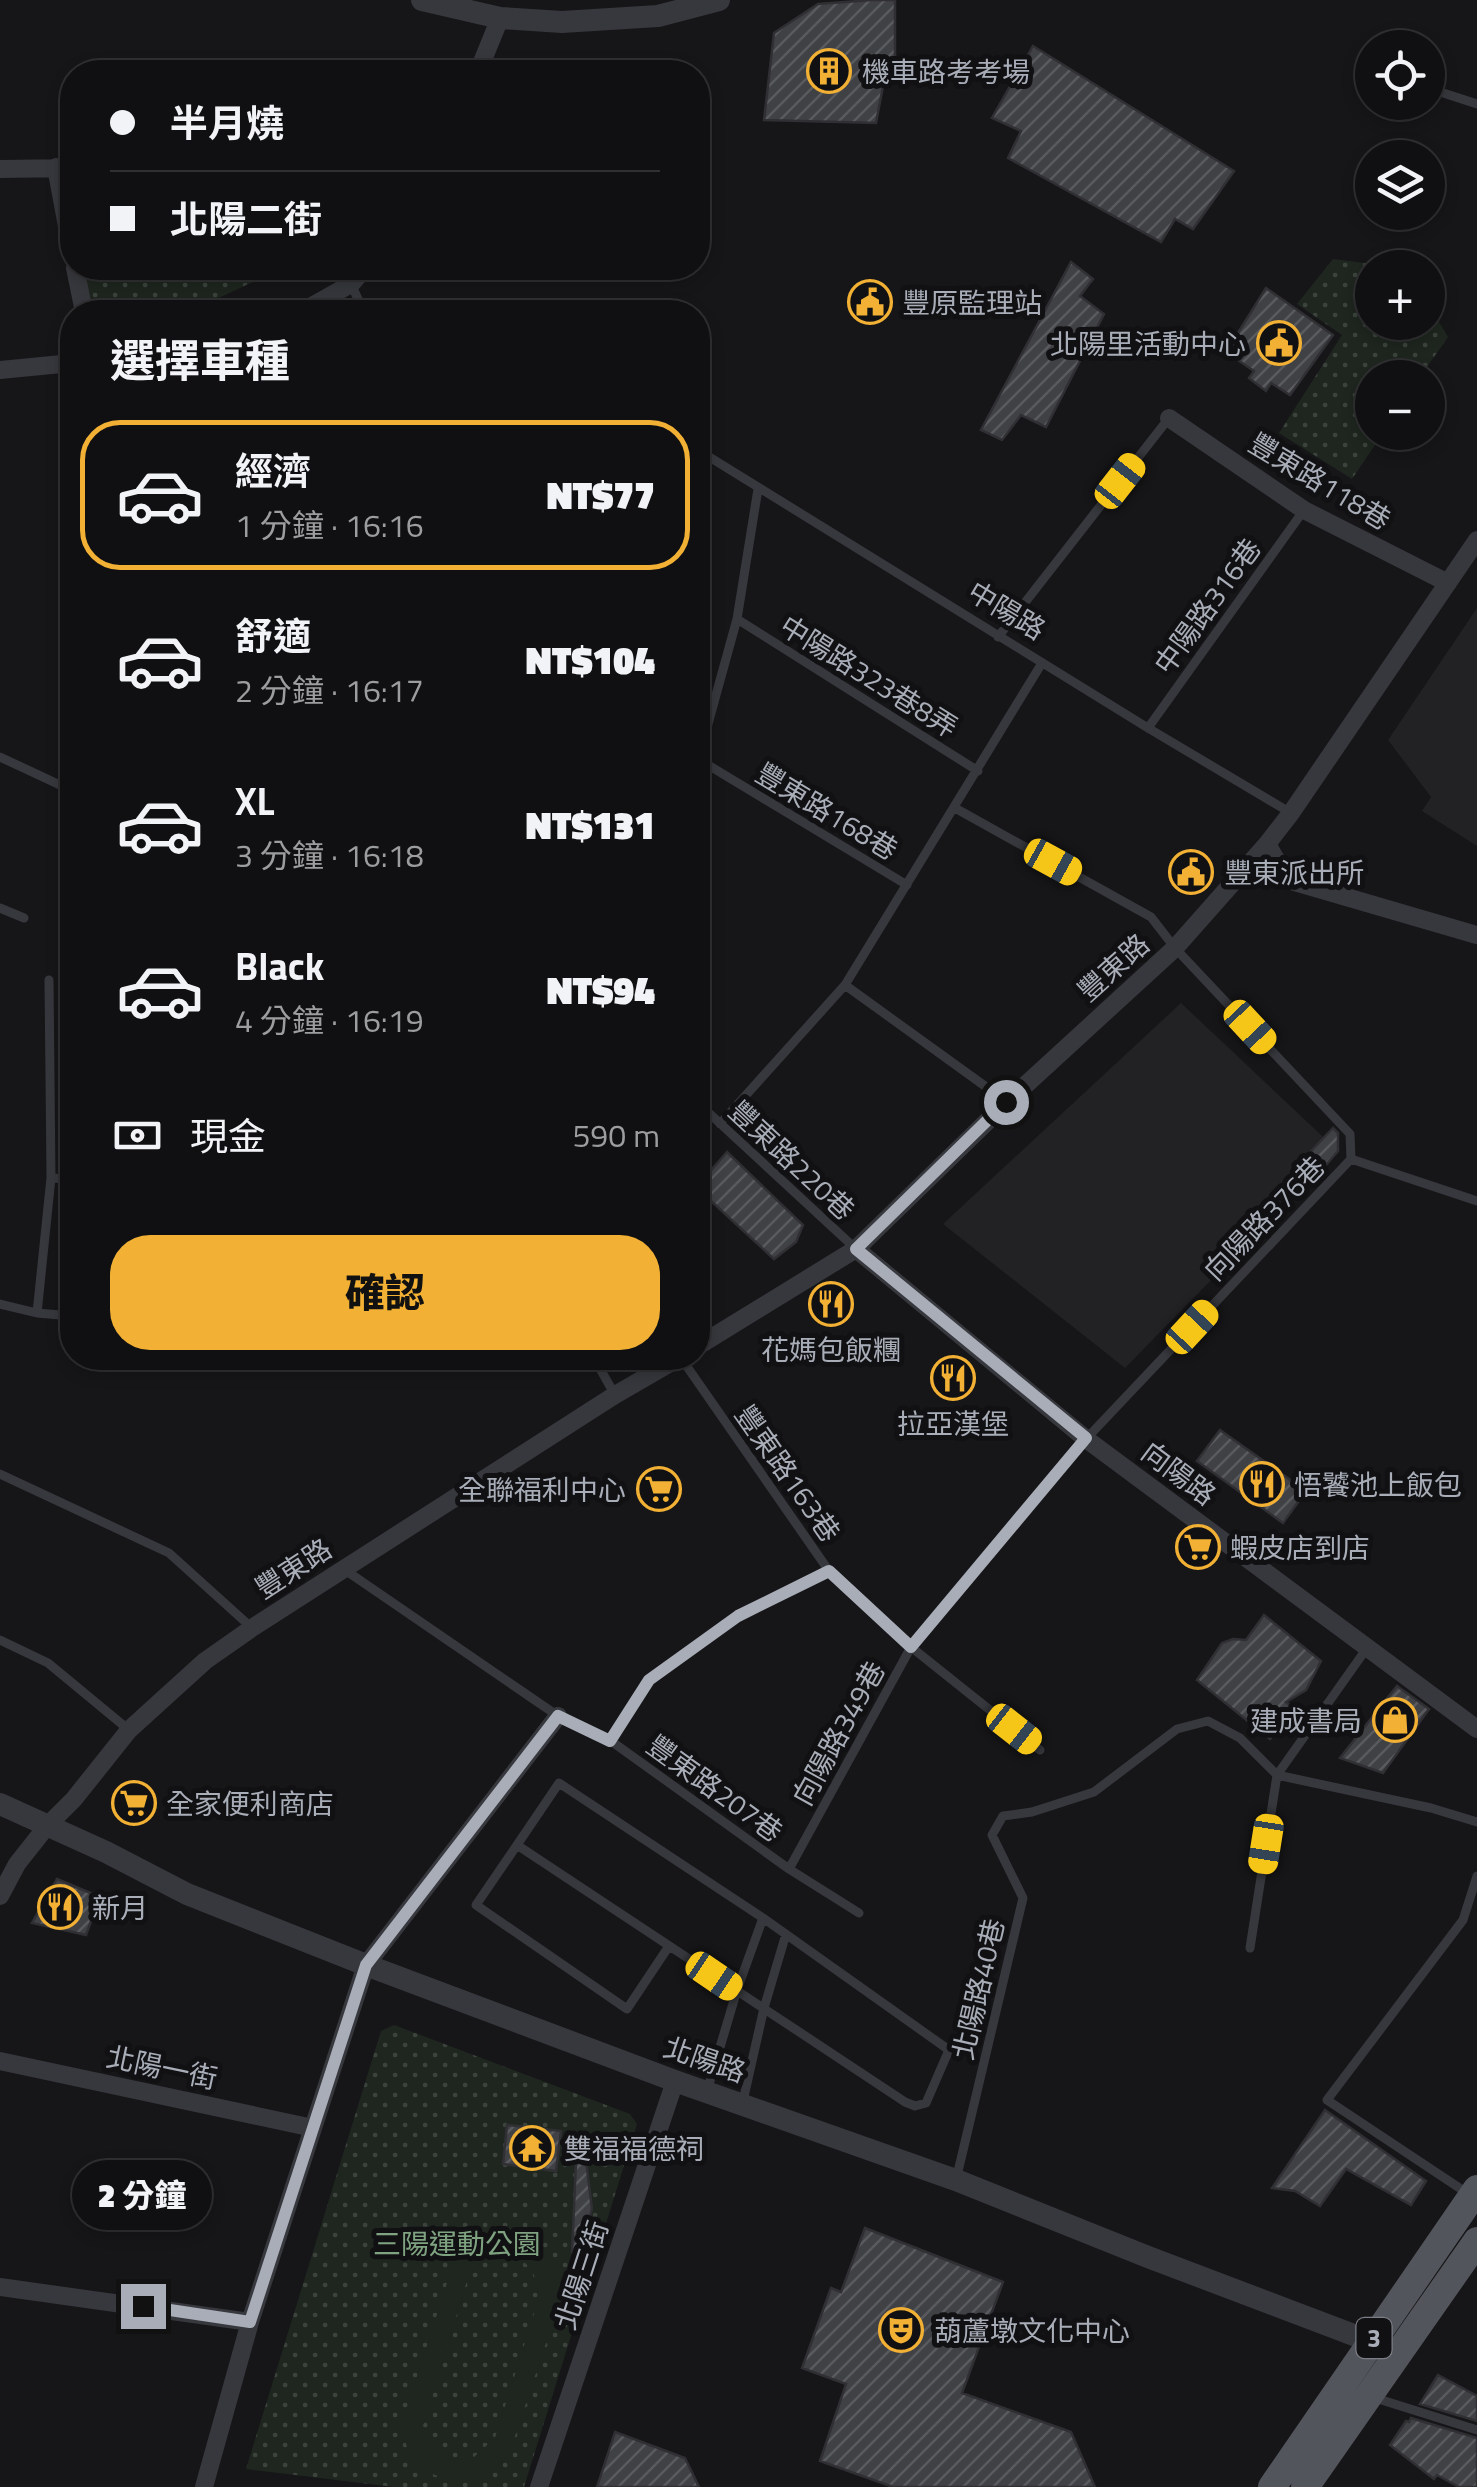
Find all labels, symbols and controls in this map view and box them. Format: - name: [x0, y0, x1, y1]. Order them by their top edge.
- map controls: [1355, 30, 1445, 450]
- button: locate: [1355, 30, 1445, 120]
- building icon: 機車路考考場: [806, 48, 852, 94]
- place label: 機車路考考場: [862, 50, 1030, 93]
- text: 半月燒: [170, 94, 284, 152]
- button: layers: [1355, 140, 1445, 230]
- text: 北陽二街: [170, 190, 322, 248]
- button: +: [1355, 250, 1445, 340]
- public building icon: 豐原監理站: [847, 279, 893, 325]
- place label: 豐原監理站: [902, 281, 1042, 324]
- public building icon: 北陽里活動中心: [1256, 320, 1302, 366]
- place label: 北陽里活動中心: [1050, 322, 1246, 365]
- text: 選擇車種: [110, 326, 290, 394]
- button: −: [1355, 360, 1445, 450]
- street label: 豐東路118巷: [1241, 422, 1399, 540]
- text: 經濟: [235, 442, 311, 500]
- car: [1090, 448, 1150, 514]
- icon: car: [115, 450, 205, 540]
- text: NT$77: [546, 466, 655, 524]
- text: 1 分鐘 · 16:16: [235, 501, 424, 549]
- street label: 中陽路316巷: [1143, 529, 1271, 683]
- street label: 中陽路: [960, 570, 1054, 650]
- street label: 中陽路323巷8弄: [772, 604, 966, 748]
- text: 舒適: [235, 607, 311, 665]
- icon: car: [115, 615, 205, 705]
- text: NT$104: [526, 631, 655, 689]
- text: 2 分鐘 · 16:17: [235, 666, 424, 714]
- street label: 豐東路168巷: [748, 752, 906, 870]
- text: XL: [235, 772, 275, 830]
- icon: car: [115, 780, 205, 870]
- text: NT$131: [526, 796, 655, 854]
- text: 3 分鐘 · 16:18: [235, 831, 424, 879]
- car: [1019, 834, 1087, 890]
- public building icon: 豐東派出所: [1168, 849, 1214, 895]
- place label: 豐東派出所: [1224, 851, 1364, 894]
- street label: 豐東路: [1067, 923, 1159, 1011]
- text: Black: [235, 937, 324, 995]
- icon: car: [115, 945, 205, 1035]
- text: NT$94: [546, 961, 655, 1019]
- car: [1219, 995, 1281, 1059]
- text: 4 分鐘 · 16:19: [235, 996, 424, 1044]
- route start: [984, 1080, 1029, 1125]
- street label: 豐東路220巷: [719, 1090, 865, 1230]
- text: 現金: [190, 1107, 266, 1165]
- icon: cash: [110, 1108, 165, 1163]
- text: 590 m: [572, 1111, 660, 1159]
- street label: 向陽路376巷: [1193, 1146, 1335, 1290]
- button: 確認: [110, 1235, 660, 1350]
- restaurant icon: 花媽包飯糰: [808, 1281, 854, 1327]
- car: [1161, 1295, 1223, 1359]
- place label: 花媽包飯糰: [761, 1328, 901, 1371]
- restaurant icon: 拉亞漢堡: [930, 1355, 976, 1401]
- street label: 豐東路163巷: [725, 1396, 851, 1550]
- place label: 拉亞漢堡: [897, 1402, 1009, 1445]
- street label: 向陽路: [1133, 1431, 1225, 1515]
- restaurant icon: 悟饕池上飯包: [1239, 1461, 1285, 1507]
- place label: 悟饕池上飯包: [1294, 1463, 1462, 1506]
- supermarket icon: 全聯福利中心: [636, 1466, 682, 1512]
- place label: 全聯福利中心: [458, 1468, 626, 1511]
- supermarket icon: 蝦皮店到店: [1175, 1524, 1221, 1570]
- place label: 蝦皮店到店: [1230, 1526, 1370, 1569]
- street label: 豐東路: [246, 1527, 340, 1609]
- street label: 向陽路349巷: [781, 1653, 895, 1813]
- shop icon: 建成書局: [1372, 1697, 1418, 1743]
- car: [981, 1699, 1047, 1759]
- place label: 建成書局: [1250, 1699, 1362, 1742]
- street label: 豐東路207巷: [638, 1724, 792, 1852]
- supermarket icon: 全家便利商店: [111, 1780, 157, 1826]
- place label: 全家便利商店: [166, 1782, 334, 1825]
- car: [1246, 1812, 1286, 1876]
- restaurant icon: 新月: [37, 1884, 83, 1930]
- place label: 新月: [92, 1886, 148, 1929]
- street label: 北陽路40巷: [941, 1914, 1015, 2064]
- car: [681, 1947, 747, 2005]
- street label: 北陽路: [658, 2025, 752, 2093]
- street label: 北陽一街: [103, 2034, 221, 2100]
- temple icon: 雙福福德祠: [509, 2125, 555, 2171]
- place label: 雙福福德祠: [564, 2127, 704, 2170]
- callout: 2 分鐘: [73, 2161, 213, 2231]
- text: 2 分鐘: [98, 2171, 186, 2219]
- street label: 北陽三街: [543, 2215, 619, 2335]
- park label: 三陽運動公園: [373, 2222, 541, 2265]
- route end: [121, 2284, 166, 2329]
- theatre icon: 葫蘆墩文化中心: [878, 2307, 924, 2353]
- place label: 葫蘆墩文化中心: [934, 2309, 1130, 2352]
- road number: 3: [1356, 2318, 1392, 2358]

